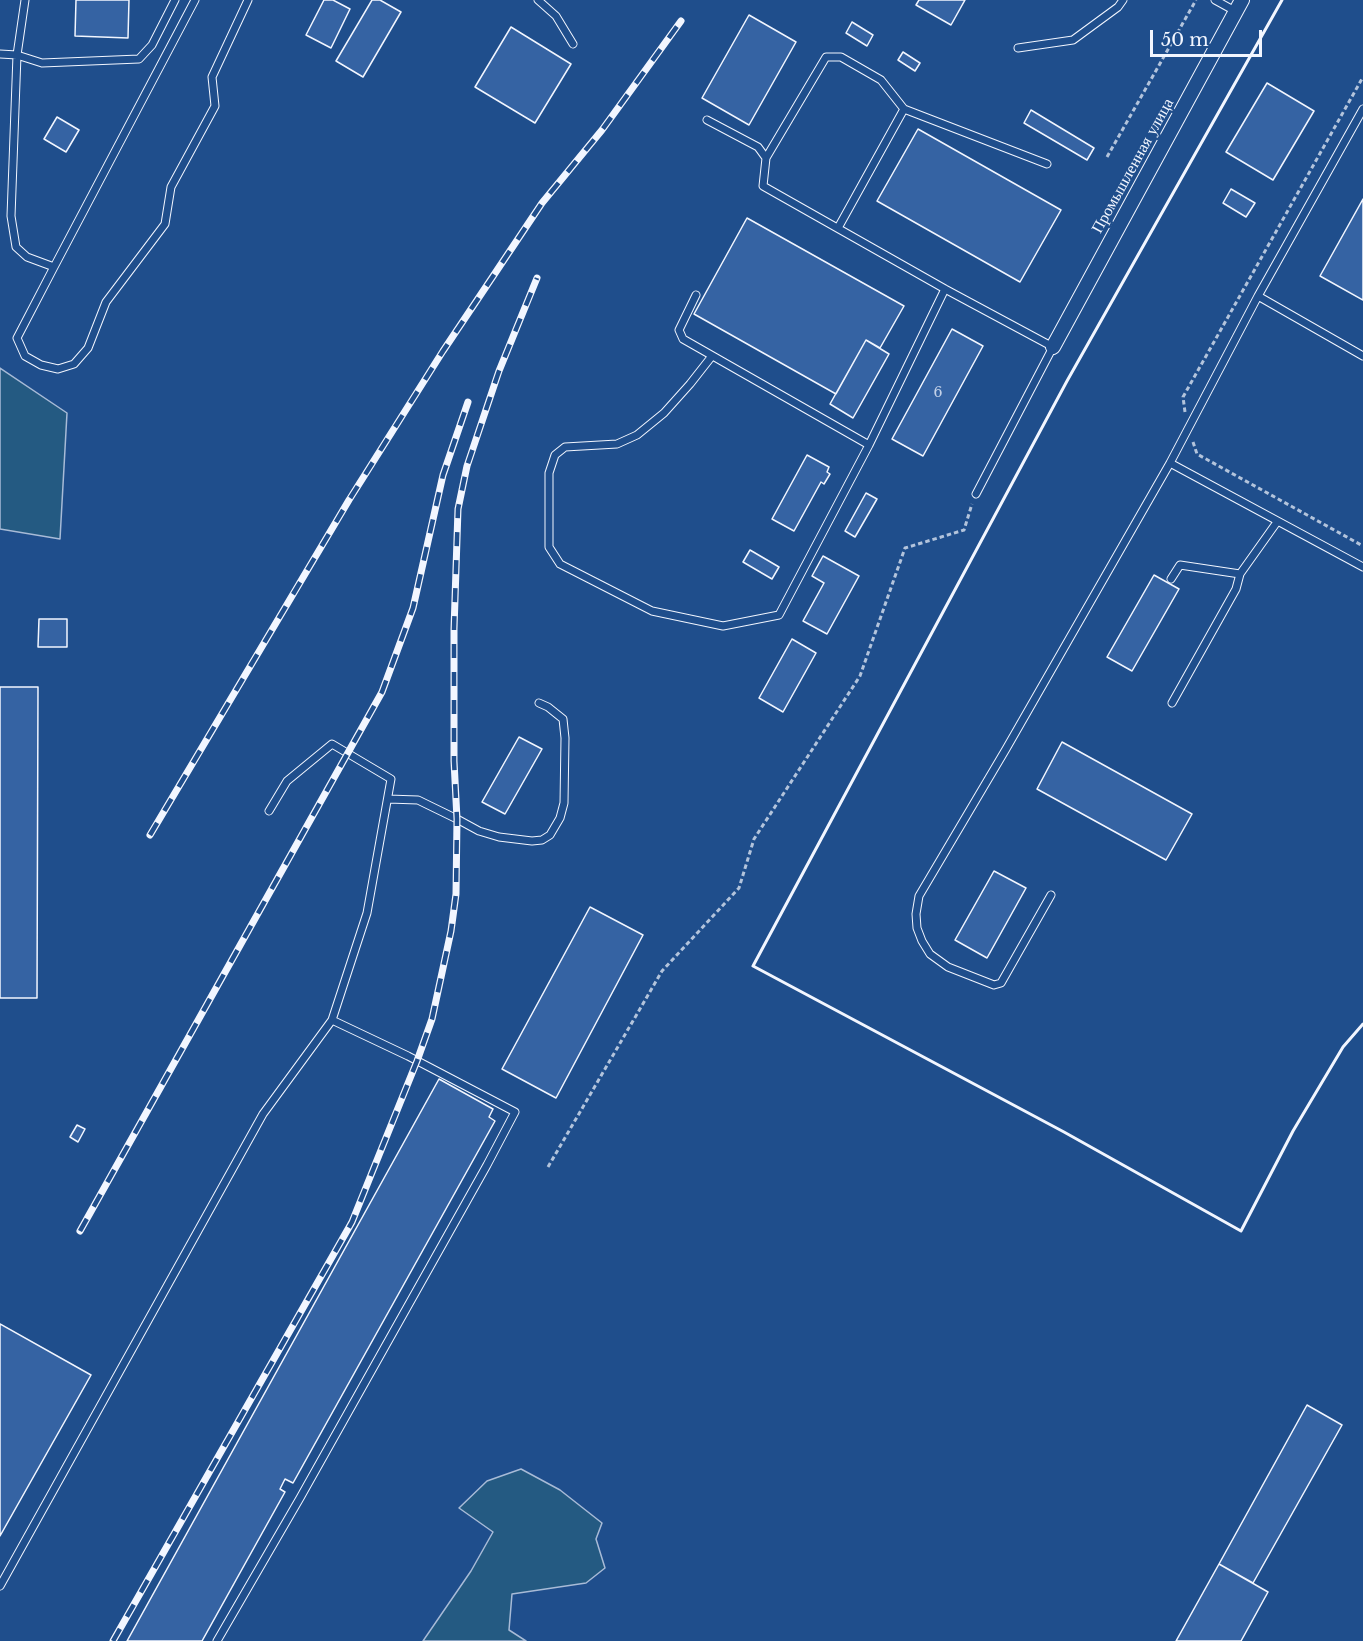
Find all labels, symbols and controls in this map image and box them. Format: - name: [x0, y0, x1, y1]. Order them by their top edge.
- scale bar: [1153, 18, 1266, 56]
- text: 50 m: [1161, 29, 1209, 51]
- street label: Промышленная улица: [1088, 95, 1178, 237]
- house number: 6: [933, 385, 943, 401]

